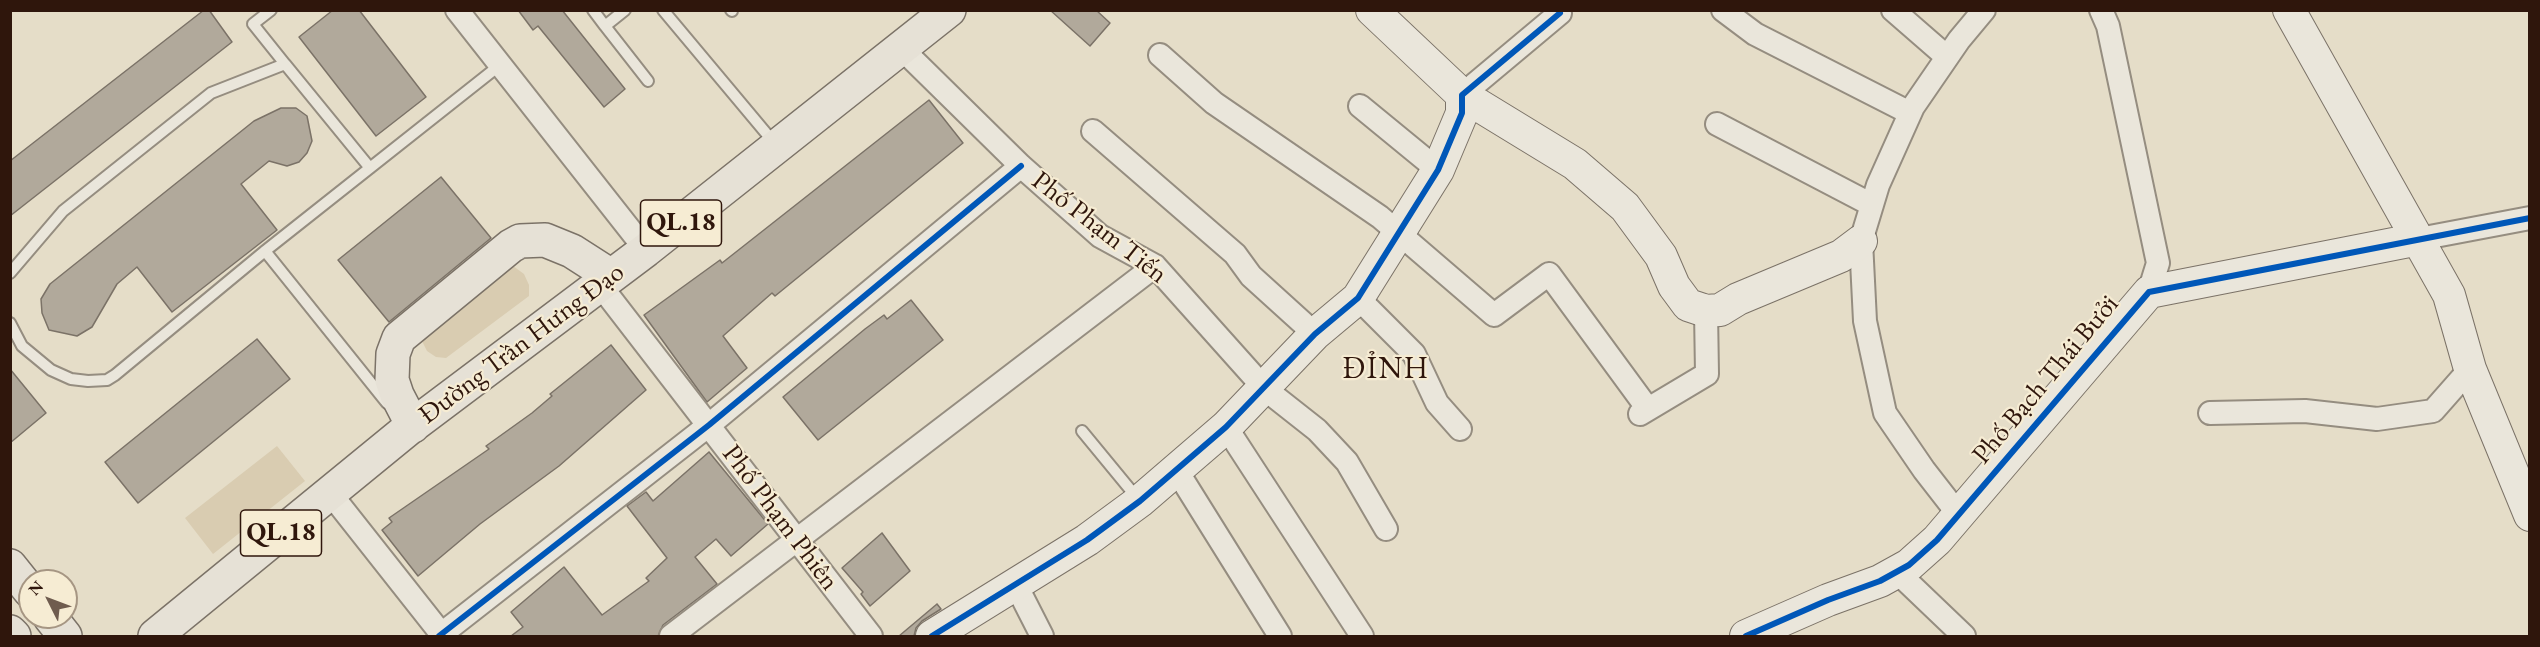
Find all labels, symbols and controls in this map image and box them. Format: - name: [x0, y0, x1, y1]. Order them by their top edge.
- street label: Phố Phạm Tiến: [1025, 165, 1173, 291]
- road number: QL.18: [640, 200, 722, 246]
- street label: Đường Trần Hưng Đạo: [413, 256, 631, 432]
- street label: Phố Bạch Thái Bưởi: [1966, 289, 2126, 471]
- district label: ĐỈNH: [1343, 352, 1429, 388]
- street label: Phố Phạm Phiên: [715, 439, 845, 597]
- road number: QL.18: [240, 510, 322, 556]
- north arrow: [18, 569, 78, 629]
- text: N: [24, 576, 48, 600]

